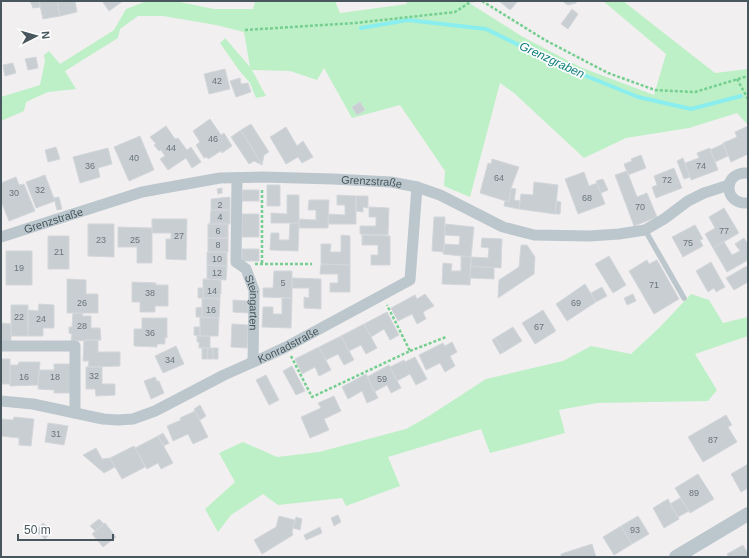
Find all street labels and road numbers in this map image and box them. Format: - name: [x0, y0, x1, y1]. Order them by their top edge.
- street label: Grenzstraße: [341, 173, 403, 190]
- street label: Grenzstraße: [22, 205, 84, 235]
- street label: Steingarten: [243, 273, 260, 331]
- street label: Konradstraße: [256, 324, 321, 365]

